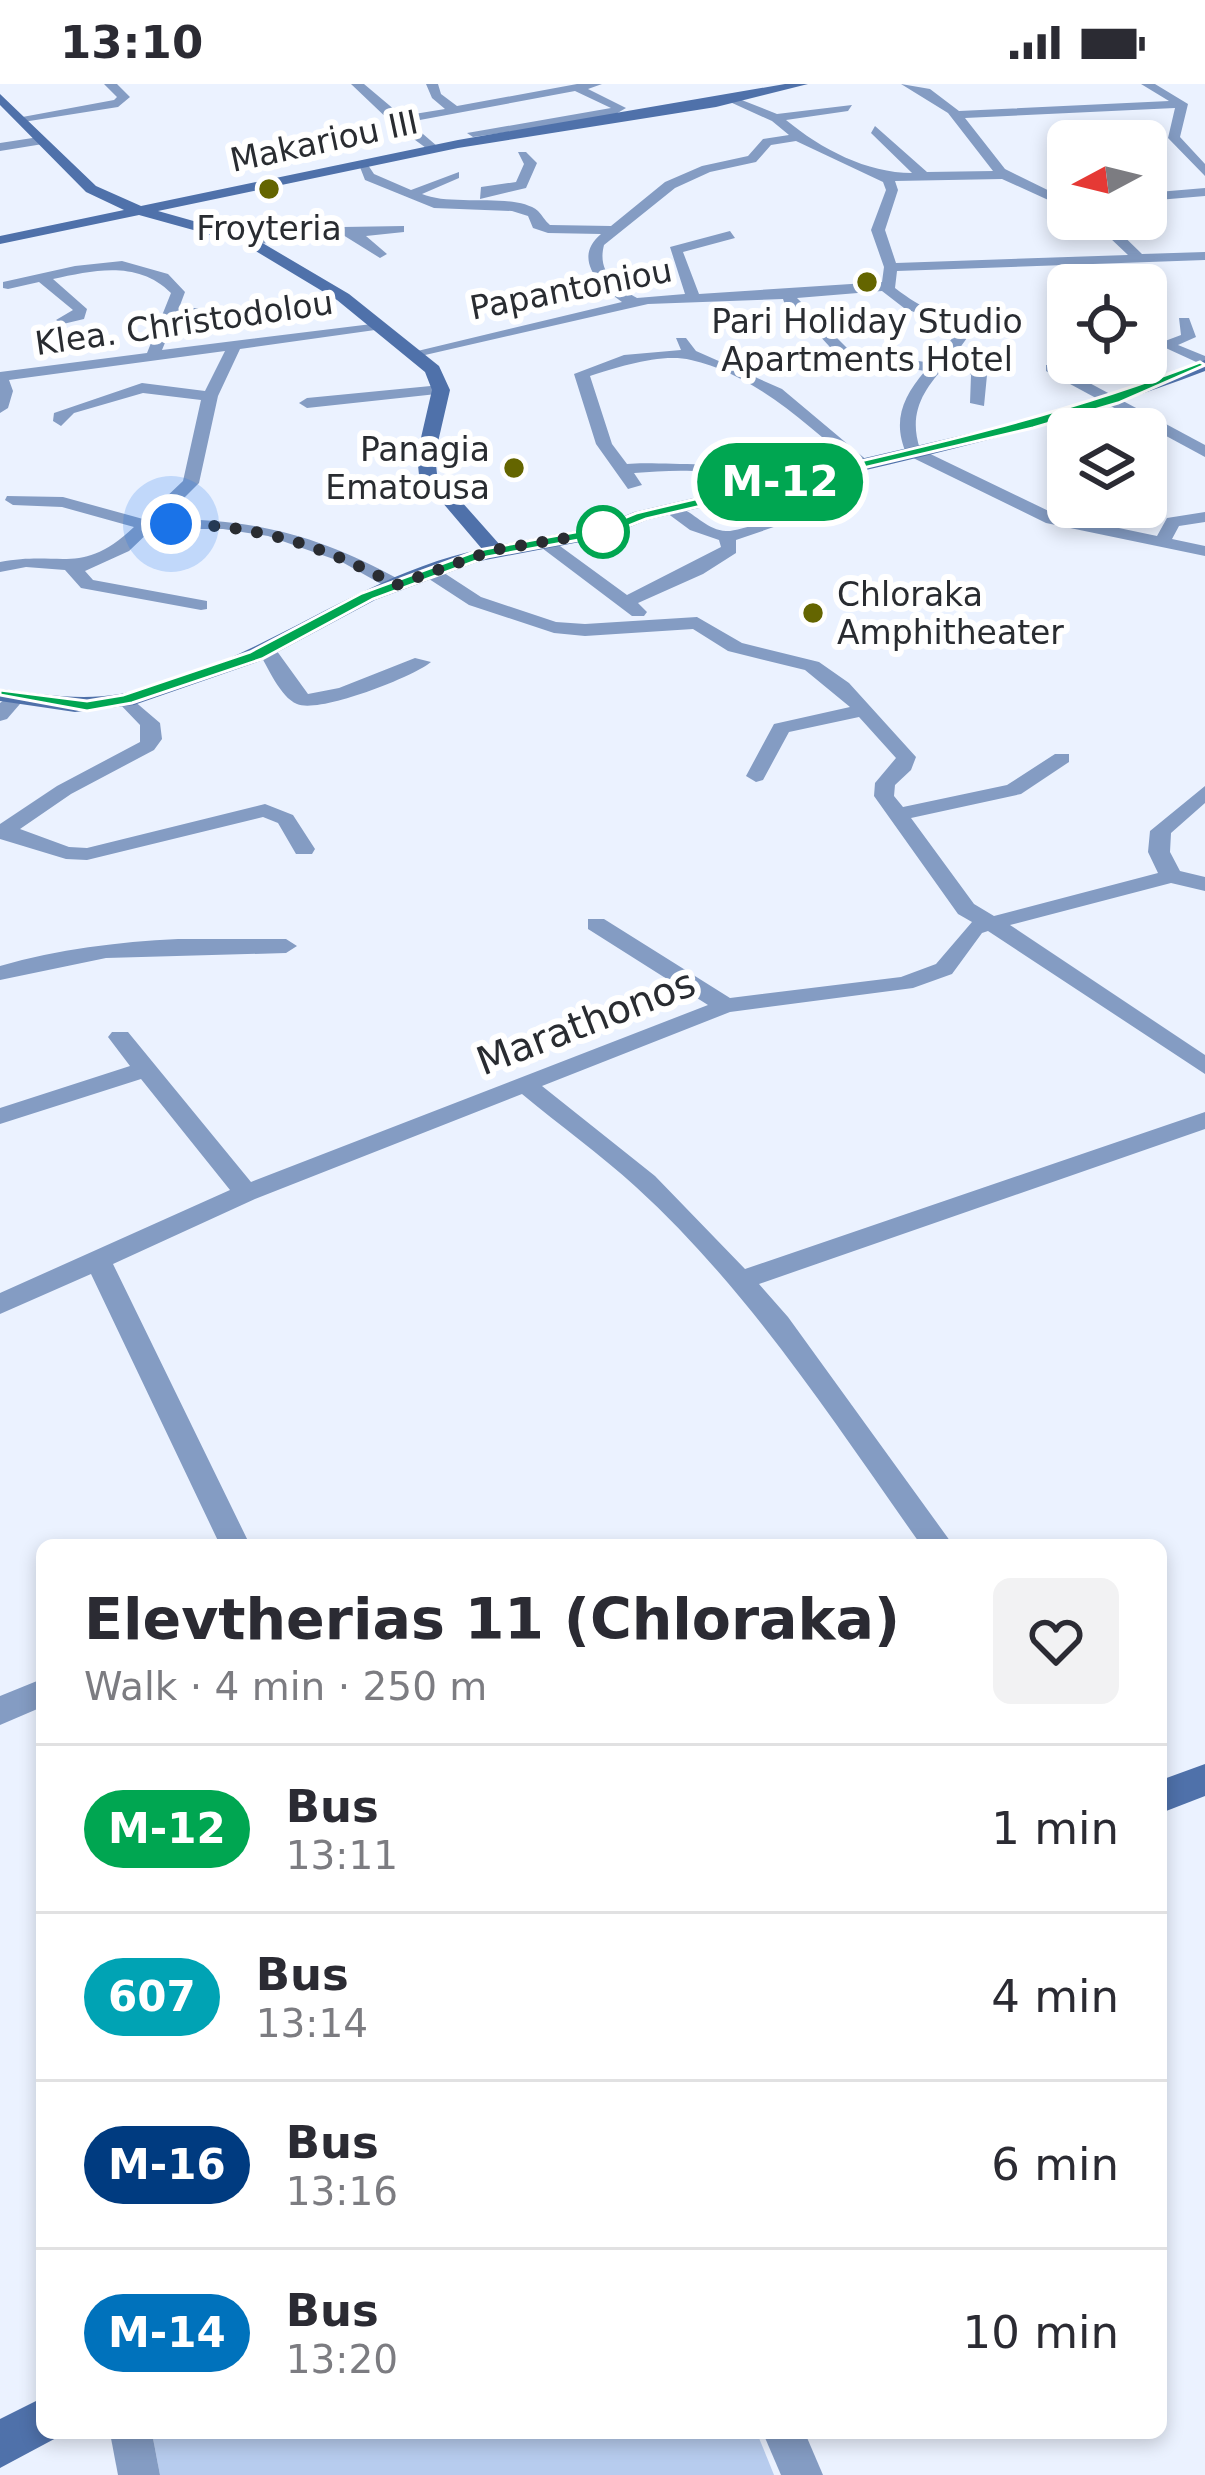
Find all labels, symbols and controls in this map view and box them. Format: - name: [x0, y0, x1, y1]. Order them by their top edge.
- text: 13:10: [60, 16, 203, 69]
- street label: Makariou III: [227, 102, 421, 180]
- north arrow: [1047, 120, 1167, 240]
- map controls: [1047, 120, 1167, 528]
- marker: Froyteria: [256, 176, 282, 202]
- place label: Froyteria: [196, 209, 342, 248]
- street label: Papantoniou: [467, 250, 675, 328]
- button: locate: [1047, 264, 1167, 384]
- marker: Pari Holiday Studio Apartments Hotel: [854, 269, 880, 295]
- street label: Klea. Christodolou: [32, 283, 336, 363]
- place label: Pari Holiday Studio Apartments Hotel: [711, 302, 1023, 379]
- button: layers: [1047, 408, 1167, 528]
- place label: Panagia Ematousa: [325, 430, 490, 507]
- line badge: M-12: [696, 443, 864, 521]
- marker: Panagia Ematousa: [501, 455, 527, 481]
- text: M-12: [721, 457, 839, 506]
- your location: [141, 494, 201, 554]
- unlabelled marker: [578, 507, 628, 557]
- place label: Chloraka Amphitheater: [837, 575, 1064, 652]
- marker: Chloraka Amphitheater: [800, 600, 826, 626]
- street label: Marathonos: [470, 960, 702, 1084]
- button: heart: [993, 1578, 1119, 1704]
- text: Elevtherias 11 (Chloraka): [84, 1586, 900, 1652]
- text: Walk · 4 min · 250 m: [84, 1664, 487, 1709]
- text: Bus: [286, 1780, 379, 1833]
- text: 1 min: [991, 1802, 1119, 1855]
- text: M-12: [108, 1804, 226, 1853]
- text: 13:11: [286, 1833, 398, 1878]
- text: Bus: [256, 1948, 349, 2001]
- text: 4 min: [991, 1970, 1119, 2023]
- text: 607: [108, 1972, 196, 2021]
- text: 13:14: [256, 2001, 368, 2046]
- text: Bus: [286, 2116, 379, 2169]
- text: 6 min: [991, 2138, 1119, 2191]
- text: M-16: [108, 2140, 226, 2189]
- text: 13:16: [286, 2169, 398, 2214]
- text: Bus: [286, 2284, 379, 2337]
- text: 10 min: [963, 2306, 1119, 2359]
- text: M-14: [108, 2308, 226, 2357]
- text: 13:20: [286, 2337, 398, 2382]

